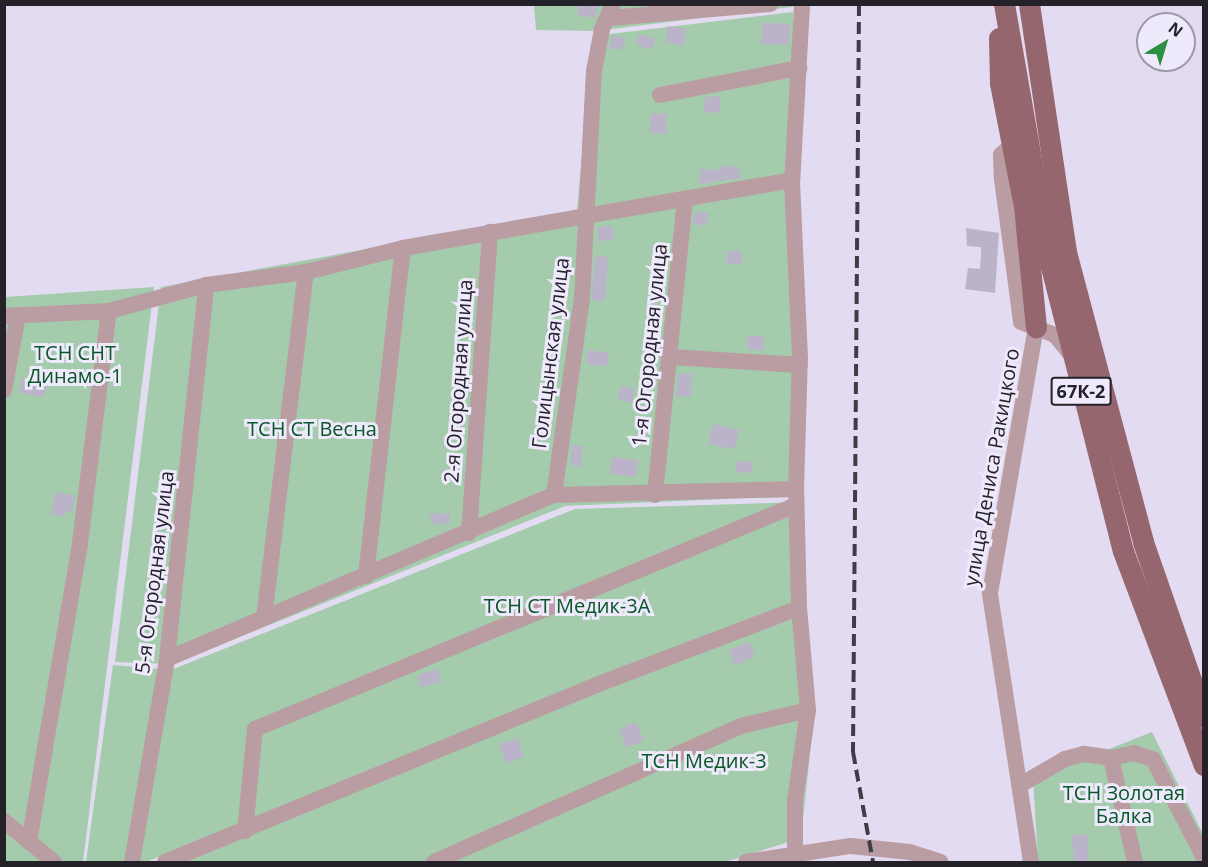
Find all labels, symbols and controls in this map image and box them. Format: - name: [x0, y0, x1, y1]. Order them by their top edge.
- north arrow: [1136, 12, 1196, 72]
- text: N: [1164, 17, 1188, 42]
- street label: 1-я Огородная улица: [626, 242, 672, 448]
- street label: Голицынская улица: [526, 256, 574, 450]
- street label: 2-я Огородная улица: [439, 278, 477, 484]
- park label: ТСН СНТ Динамо-1: [28, 340, 122, 387]
- street label: улица Дениса Ракицкого: [958, 346, 1024, 588]
- road number: 67К-2: [1050, 376, 1112, 406]
- park label: ТСН СТ Весна: [247, 416, 377, 440]
- street label: 5-я Огородная улица: [130, 469, 178, 675]
- park label: ТСН СТ Медик-3А: [484, 593, 650, 617]
- park label: ТСН Медик-3: [641, 748, 767, 772]
- park label: ТСН Золотая Балка: [1063, 781, 1185, 828]

